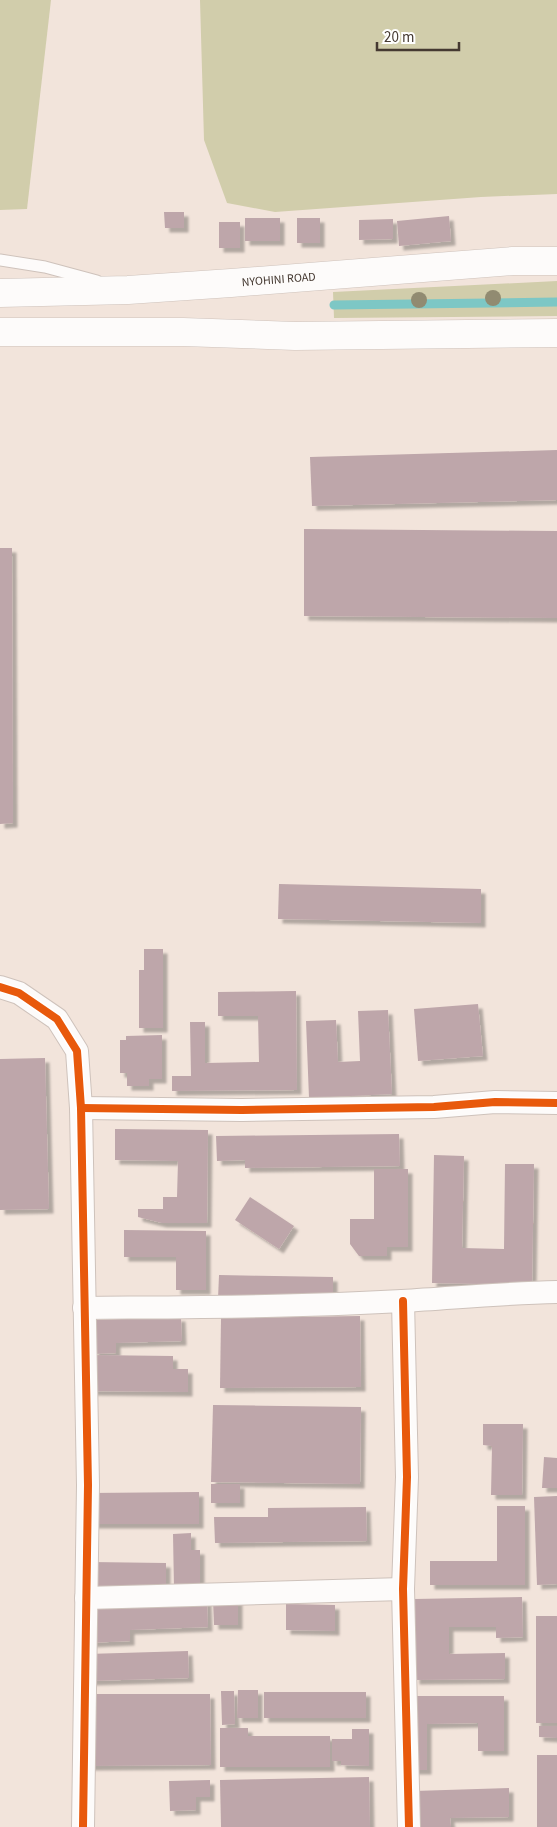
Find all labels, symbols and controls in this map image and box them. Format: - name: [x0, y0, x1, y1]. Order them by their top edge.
- scale bar: [377, 20, 460, 52]
- text: 20 m: [384, 27, 414, 48]
- street label: NYOHINI ROAD: [241, 268, 316, 291]

